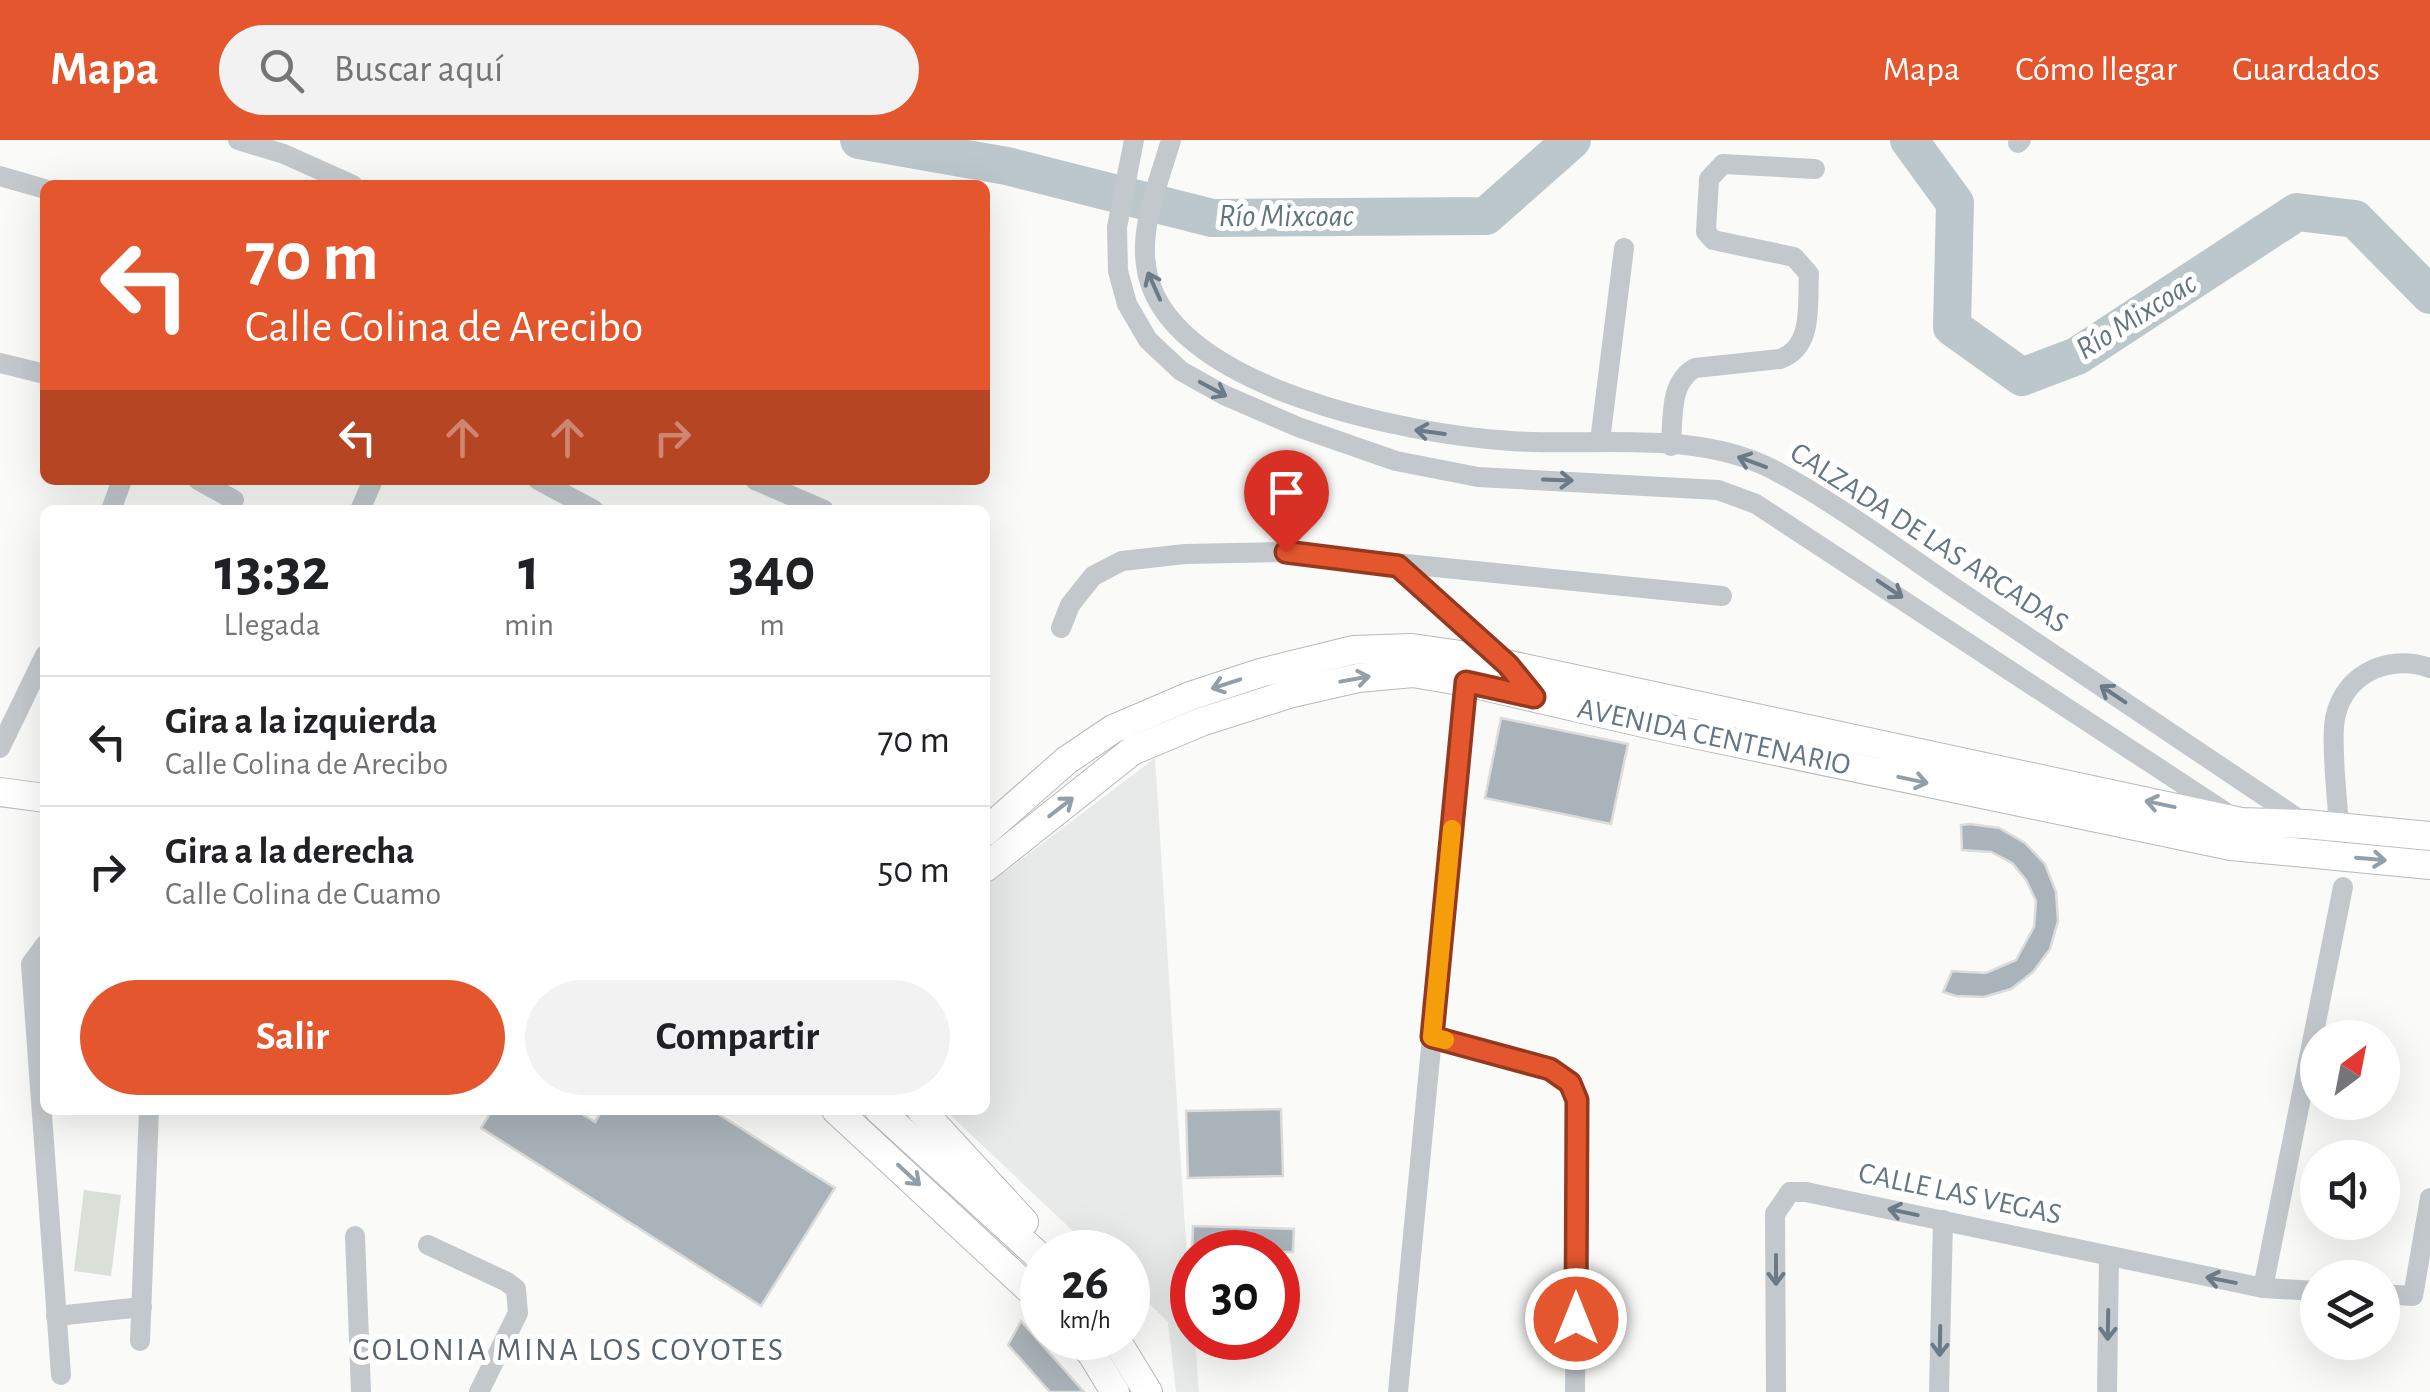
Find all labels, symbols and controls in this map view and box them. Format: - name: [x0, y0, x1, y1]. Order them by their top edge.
- search box: [219, 25, 919, 115]
- icon: search: [254, 43, 309, 98]
- text: Mapa: [50, 46, 159, 94]
- text: Buscar aquí: [334, 51, 503, 89]
- text: Mapa: [1883, 52, 1960, 87]
- text: Cómo llegar: [2015, 52, 2177, 87]
- text: Guardados: [2232, 52, 2380, 87]
- water label: Río Mixcoac: [1218, 200, 1354, 232]
- icon: left: [80, 220, 210, 350]
- text: 70 m: [245, 223, 379, 293]
- water label: Río Mixcoac: [2070, 267, 2202, 365]
- one-way arrow: [1144, 271, 1162, 302]
- text: Calle Colina de Arecibo: [245, 305, 643, 350]
- one-way arrow: [1198, 380, 1228, 399]
- icon: left: [330, 410, 385, 465]
- icon: ahead: [435, 410, 490, 465]
- icon: ahead: [540, 410, 595, 465]
- icon: right: [645, 410, 700, 465]
- one-way arrow: [1414, 422, 1446, 441]
- street label: CALZADA DE LAS ARCADAS: [1785, 437, 2073, 639]
- pin: [1244, 450, 1329, 553]
- one-way arrow: [1737, 452, 1768, 470]
- icon: arrive: [1259, 465, 1314, 520]
- one-way arrow: [1541, 471, 1573, 490]
- text: 13:32: [214, 541, 330, 601]
- text: 1: [518, 541, 540, 601]
- text: 340: [728, 541, 816, 601]
- one-way arrow: [1876, 578, 1904, 599]
- text: Llegada: [224, 609, 321, 641]
- text: min: [504, 609, 554, 641]
- text: m: [759, 609, 785, 641]
- one-way arrow: [1338, 670, 1371, 688]
- one-way arrow: [1210, 676, 1242, 694]
- one-way arrow: [2099, 684, 2127, 705]
- street label: AVENIDA CENTENARIO: [1575, 693, 1853, 781]
- text: Gira a la izquierda: [165, 703, 437, 741]
- icon: left: [80, 714, 135, 769]
- text: 70 m: [877, 722, 950, 760]
- text: Calle Colina de Arecibo: [165, 748, 448, 780]
- one-way arrow: [1896, 772, 1928, 790]
- one-way arrow: [2145, 794, 2177, 813]
- one-way arrow: [1047, 796, 1074, 817]
- text: Gira a la derecha: [165, 833, 415, 871]
- icon: right: [80, 844, 135, 899]
- one-way arrow: [2354, 850, 2386, 869]
- text: 50 m: [877, 852, 950, 890]
- text: Calle Colina de Cuamo: [165, 878, 441, 910]
- button: Salir: [80, 980, 505, 1095]
- button: Compartir: [525, 980, 950, 1095]
- north arrow: [2300, 1020, 2400, 1120]
- map controls: [2300, 1020, 2400, 1360]
- button: sound: [2300, 1140, 2400, 1240]
- street label: CALLE LAS VEGAS: [1856, 1158, 2064, 1230]
- one-way arrow: [896, 1163, 920, 1187]
- one-way arrow: [1888, 1202, 1920, 1220]
- speed limit sign: 30: [1170, 1230, 1300, 1360]
- one-way arrow: [1766, 1252, 1786, 1285]
- text: 26: [1061, 1258, 1109, 1308]
- button: layers: [2300, 1260, 2400, 1360]
- position arrow: [1524, 1267, 1628, 1371]
- one-way arrow: [2206, 1269, 2238, 1288]
- text: km/h: [1059, 1308, 1111, 1333]
- one-way arrow: [2098, 1308, 2118, 1340]
- one-way arrow: [1931, 1325, 1950, 1357]
- district label: COLONIA MINA LOS COYOTES: [353, 1334, 785, 1366]

